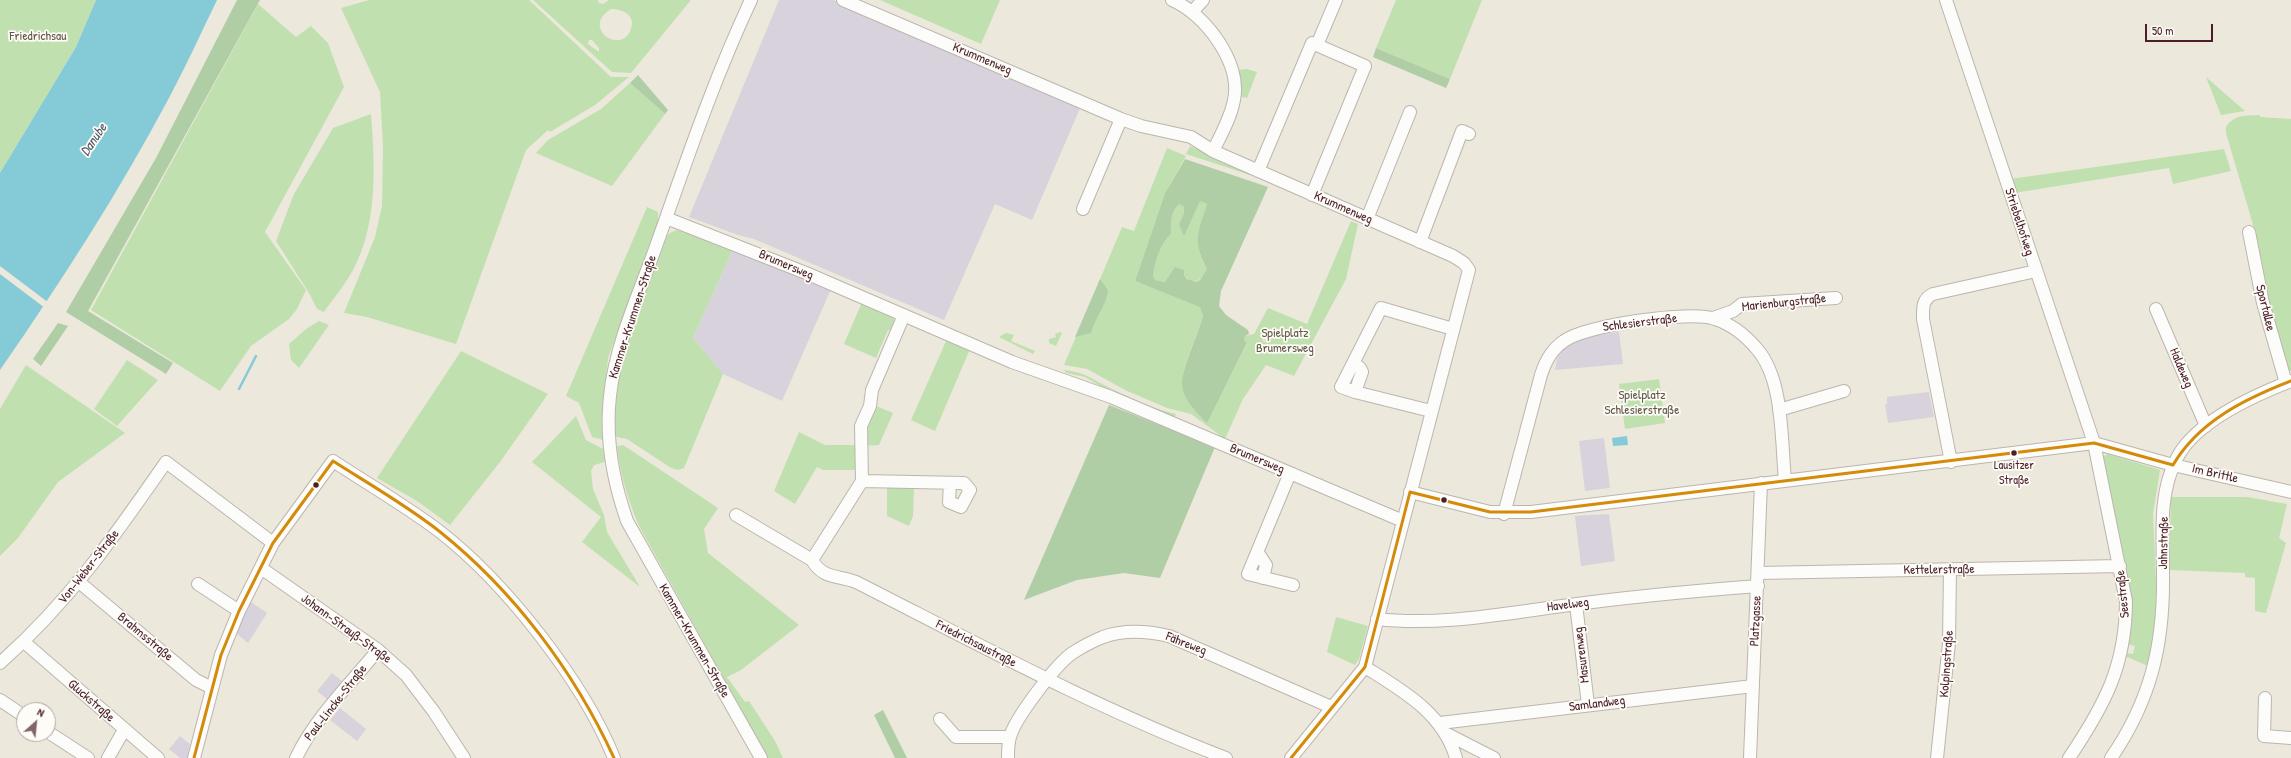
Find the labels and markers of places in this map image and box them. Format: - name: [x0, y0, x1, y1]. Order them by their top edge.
- marker: Lausitzer Straße: [2009, 448, 2019, 458]
- place label: Lausitzer Straße: [1994, 459, 2034, 487]
- unlabelled marker: [311, 480, 321, 490]
- unlabelled marker: [1439, 495, 1449, 505]

